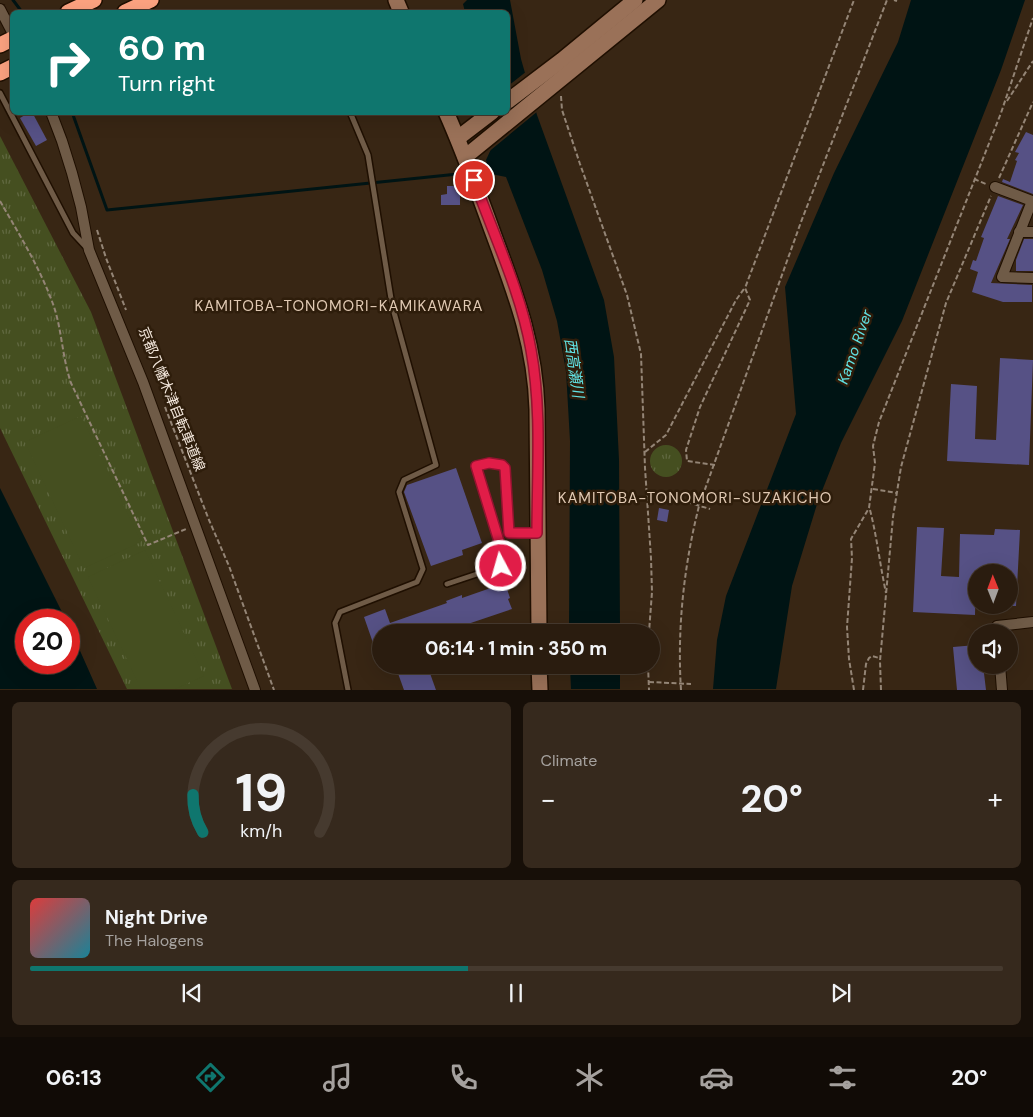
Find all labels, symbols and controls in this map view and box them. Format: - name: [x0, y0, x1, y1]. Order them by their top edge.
- text: 60 m: [118, 25, 206, 71]
- icon: right: [35, 30, 100, 95]
- text: Turn right: [118, 69, 215, 98]
- pin: [453, 159, 495, 201]
- icon: arrive: [460, 166, 488, 194]
- district label: KAMITOBA-TONOMORI-KAMIKAWARA: [194, 296, 484, 316]
- water label: Kamo River: [833, 307, 877, 387]
- street label: 京都八幡木津自転車道線: [135, 324, 209, 474]
- water label: 西高瀬川: [560, 337, 588, 401]
- district label: KAMITOBA-TONOMORI-SUZAKICHO: [558, 488, 832, 508]
- position arrow: [474, 539, 526, 591]
- north arrow: [968, 564, 1018, 614]
- map controls: [968, 564, 1018, 674]
- speed limit sign: 20: [15, 609, 80, 674]
- button: sound: [968, 624, 1018, 674]
- text: 06:14 · 1 min · 350 m: [425, 636, 607, 661]
- text: Climate: [541, 750, 597, 771]
- text: 19: [235, 759, 287, 827]
- text: 20°: [741, 774, 803, 824]
- text: −: [541, 781, 556, 818]
- text: +: [988, 781, 1003, 818]
- text: km/h: [240, 819, 282, 843]
- text: Night Drive: [105, 905, 208, 930]
- text: The Halogens: [105, 930, 204, 951]
- icon: previous: [178, 979, 206, 1007]
- icon: pause: [502, 979, 530, 1007]
- icon: next: [827, 979, 855, 1007]
- icon: directions: [193, 1060, 228, 1095]
- icon: music: [320, 1060, 355, 1095]
- icon: phone: [446, 1060, 481, 1095]
- icon: climate: [572, 1060, 607, 1095]
- icon: car: [699, 1060, 734, 1095]
- icon: filters: [825, 1060, 860, 1095]
- text: 06:13: [46, 1063, 102, 1092]
- text: 20°: [951, 1063, 987, 1092]

